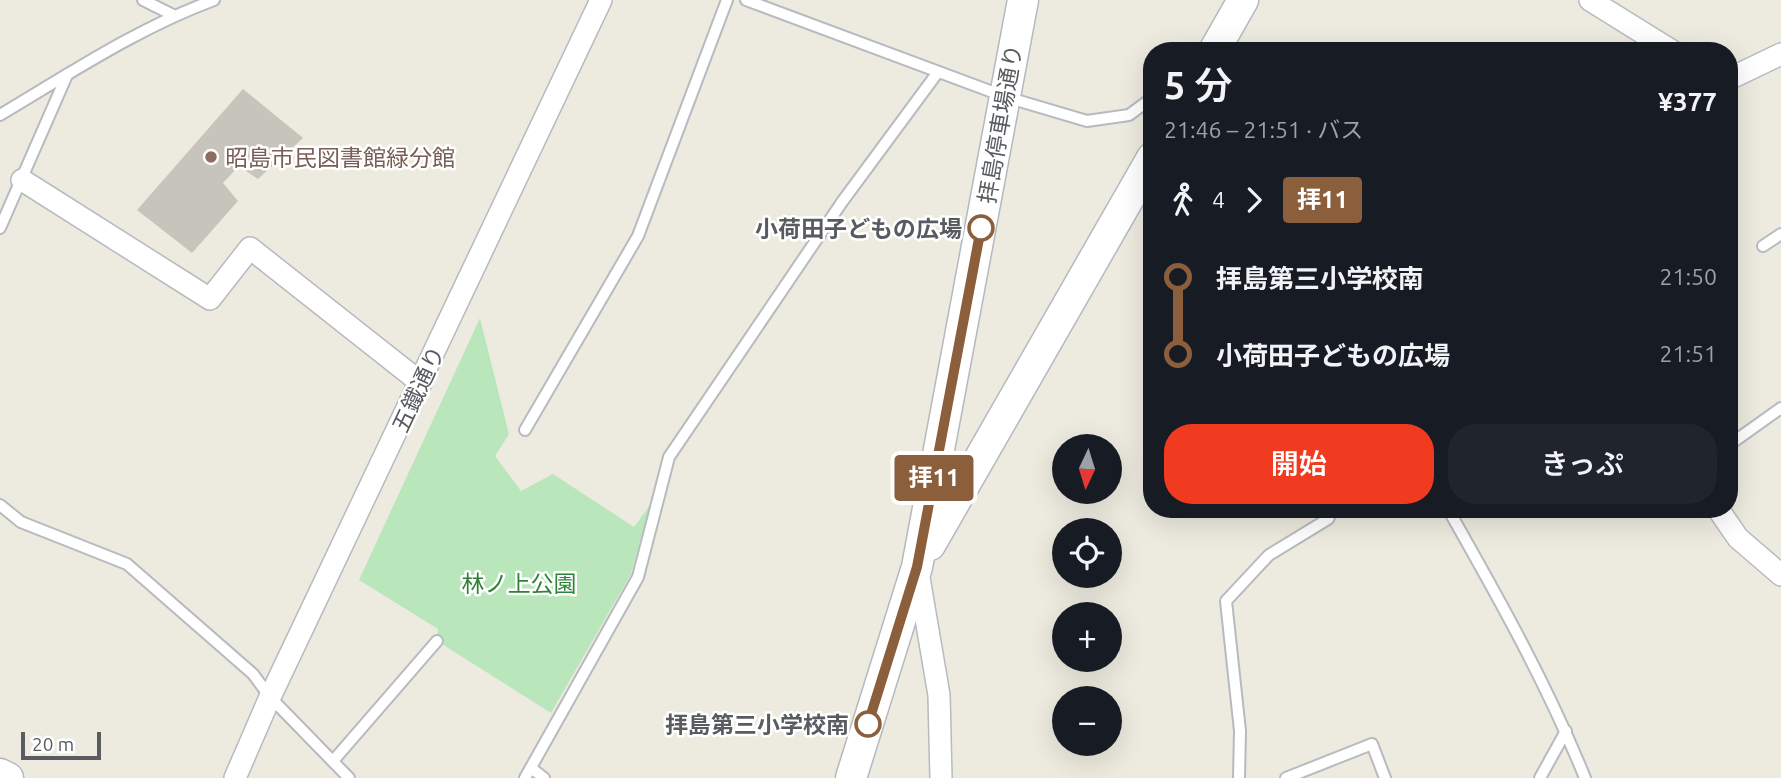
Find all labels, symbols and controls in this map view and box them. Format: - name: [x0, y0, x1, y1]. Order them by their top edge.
- street label: 拝島停車場通り: [974, 43, 1026, 205]
- text: 5 分: [1164, 64, 1232, 106]
- text: ¥377: [1658, 87, 1717, 116]
- text: 21:46 – 21:51 · バス: [1164, 117, 1363, 142]
- place label: 昭島市民図書館緑分館: [225, 145, 455, 170]
- marker: 昭島市民図書館緑分館: [203, 149, 219, 165]
- icon: walk: [1164, 181, 1202, 219]
- icon: forward: [1235, 181, 1273, 219]
- text: 拝11: [1297, 186, 1348, 213]
- text: 4: [1212, 187, 1225, 212]
- marker: 小荷田子どもの広場: [968, 215, 994, 241]
- place label: 小荷田子どもの広場: [755, 216, 962, 241]
- text: 拝島第三小学校南: [1216, 264, 1424, 293]
- text: 21:50: [1659, 264, 1717, 289]
- text: 小荷田子どもの広場: [1216, 341, 1450, 370]
- text: 21:51: [1659, 341, 1717, 366]
- street label: 五鐵通り: [387, 342, 449, 436]
- button: 開始: [1164, 424, 1434, 504]
- button: きっぷ: [1448, 424, 1717, 504]
- north arrow: [1052, 434, 1122, 504]
- map controls: [1052, 434, 1122, 756]
- line badge: 拝11: [894, 455, 974, 501]
- text: 拝11: [908, 464, 960, 491]
- button: locate: [1052, 518, 1122, 588]
- park label: 林ノ上公園: [462, 571, 577, 596]
- button: +: [1052, 602, 1122, 672]
- button: −: [1052, 686, 1122, 756]
- marker: 拝島第三小学校南: [855, 711, 881, 737]
- place label: 拝島第三小学校南: [665, 712, 849, 737]
- scale bar: [21, 729, 102, 761]
- text: 20 m: [32, 733, 74, 755]

